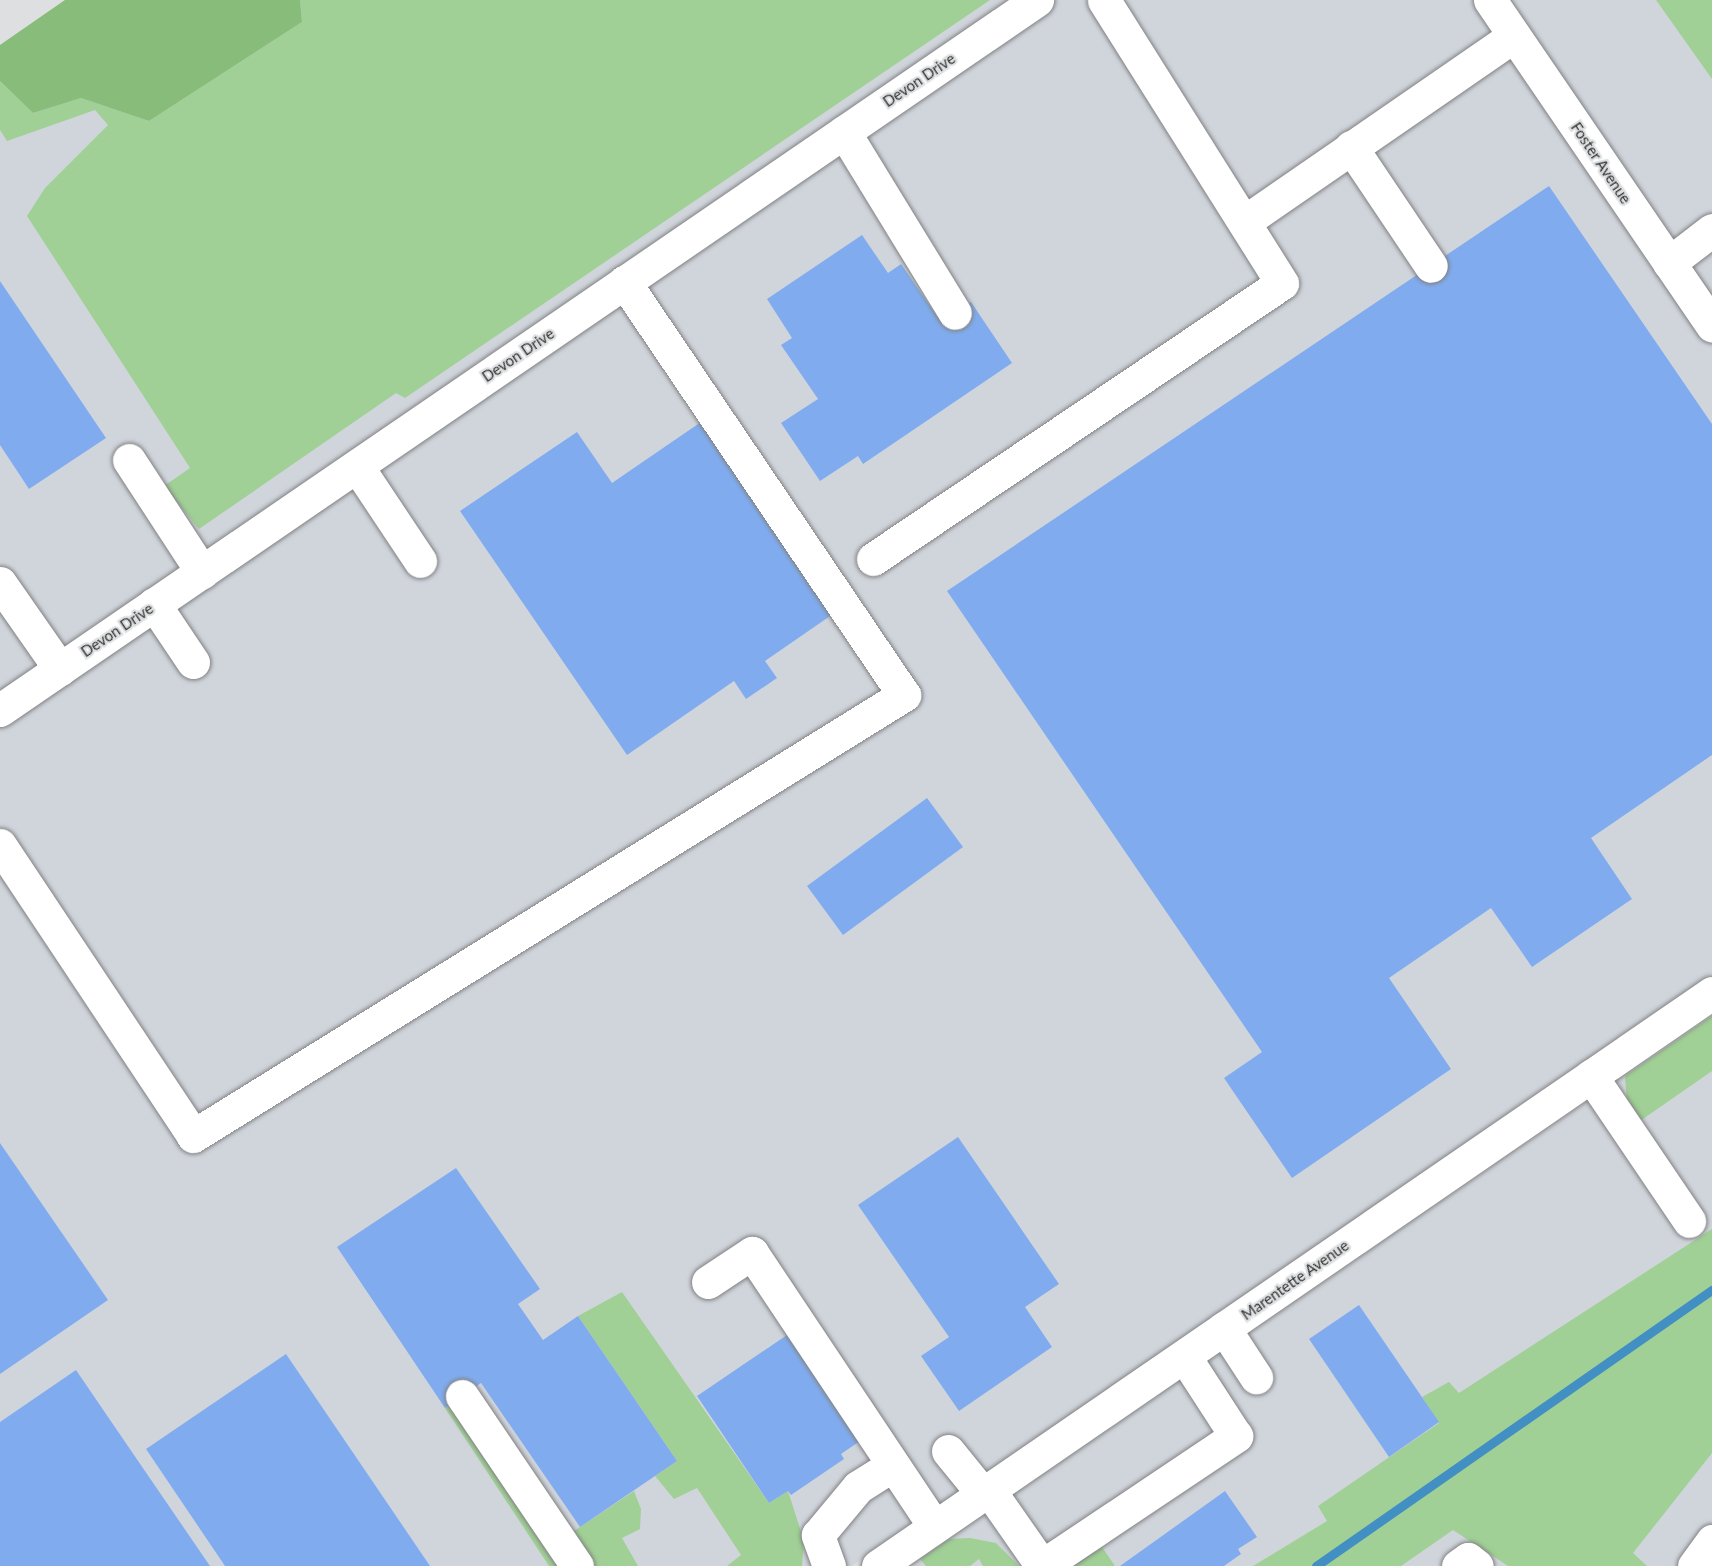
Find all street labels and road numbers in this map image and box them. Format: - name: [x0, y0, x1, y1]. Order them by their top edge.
- street label: Devon Drive: [880, 49, 958, 111]
- street label: Foster Avenue: [1567, 119, 1635, 207]
- street label: Devon Drive: [479, 324, 557, 386]
- street label: Devon Drive: [78, 599, 156, 661]
- street label: Marentette Avenue: [1238, 1236, 1352, 1324]

